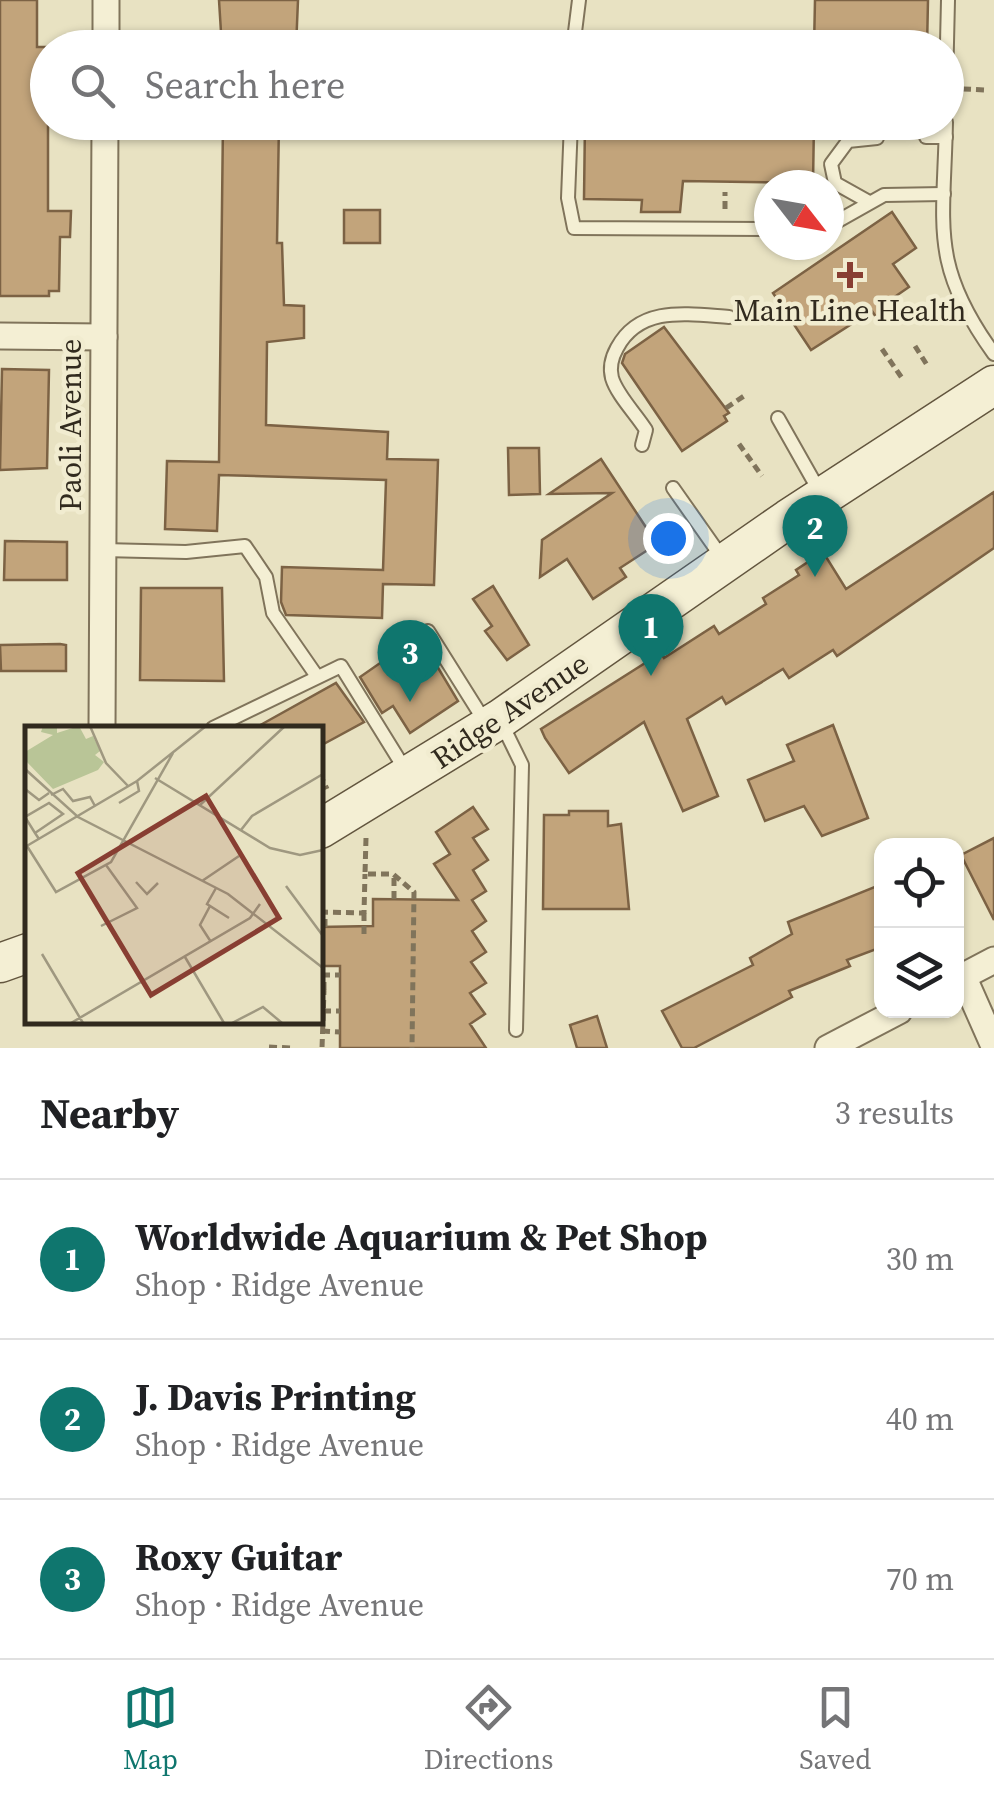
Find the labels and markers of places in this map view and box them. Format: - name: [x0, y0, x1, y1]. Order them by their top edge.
- marker: Main Line Health: [837, 262, 863, 288]
- place label: Main Line Health: [733, 290, 967, 331]
- pin: 2: [782, 494, 848, 577]
- pin: 1: [618, 594, 684, 676]
- pin: 3: [378, 620, 442, 702]

